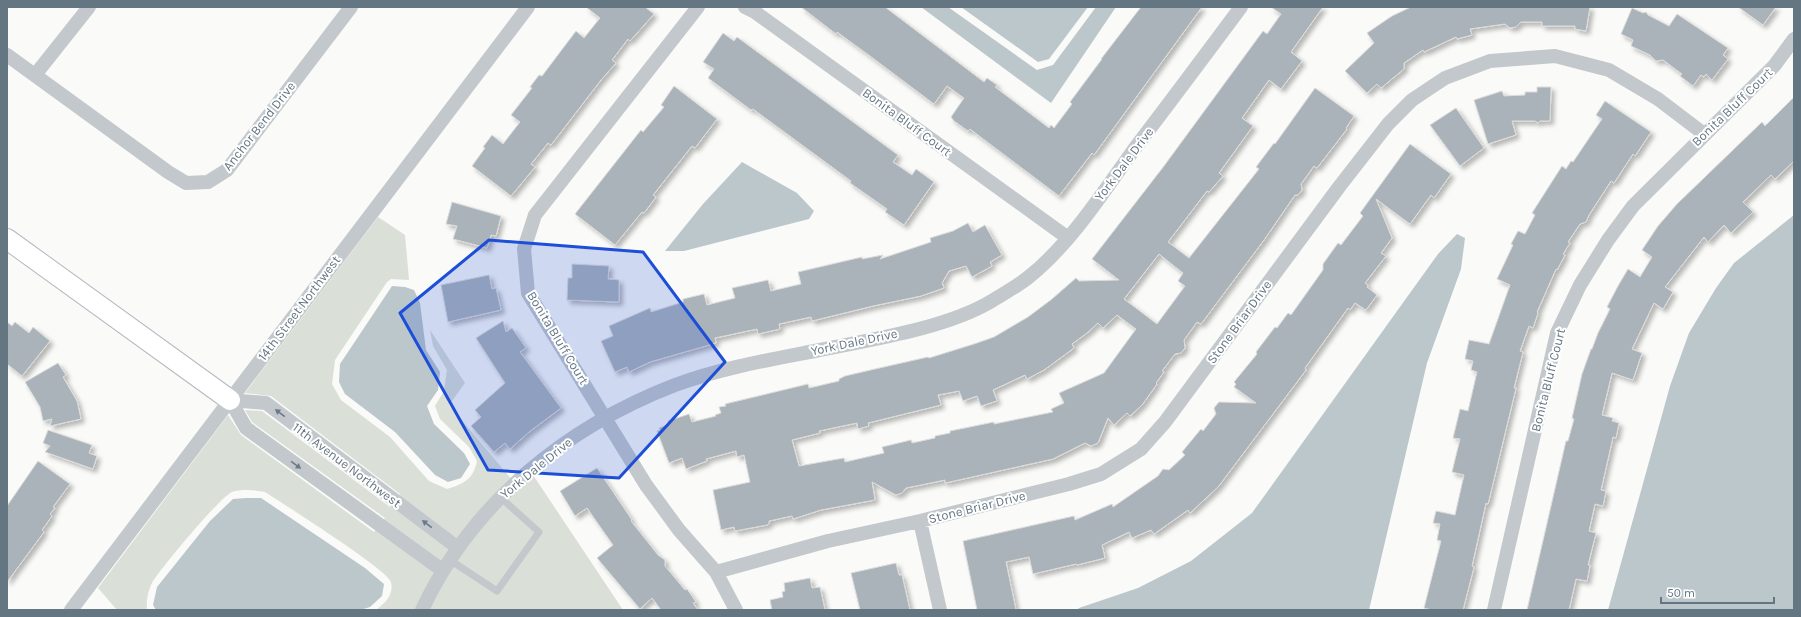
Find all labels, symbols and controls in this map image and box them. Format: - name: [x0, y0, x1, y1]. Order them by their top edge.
- street label: Bonita Bluff Court: [1689, 65, 1775, 149]
- street label: Anchor Bend Drive: [220, 78, 299, 173]
- street label: Bonita Bluff Court: [860, 85, 954, 159]
- street label: York Dale Drive: [1092, 124, 1157, 204]
- street label: 14th Street Northwest: [255, 253, 343, 363]
- street label: Stone Briar Drive: [1204, 277, 1274, 367]
- street label: Bonita Bluff Court: [524, 289, 592, 387]
- street label: York Dale Drive: [809, 325, 899, 358]
- street label: Bonita Bluff Court: [1528, 327, 1568, 433]
- one-way arrow: [274, 409, 285, 418]
- street label: 11th Avenue Northwest: [290, 419, 404, 511]
- street label: York Dale Drive: [497, 434, 575, 502]
- one-way arrow: [291, 461, 302, 469]
- street label: Stone Briar Drive: [927, 488, 1027, 526]
- one-way arrow: [421, 520, 432, 529]
- scale bar: [1661, 579, 1774, 605]
- text: 50 m: [1667, 586, 1695, 600]

